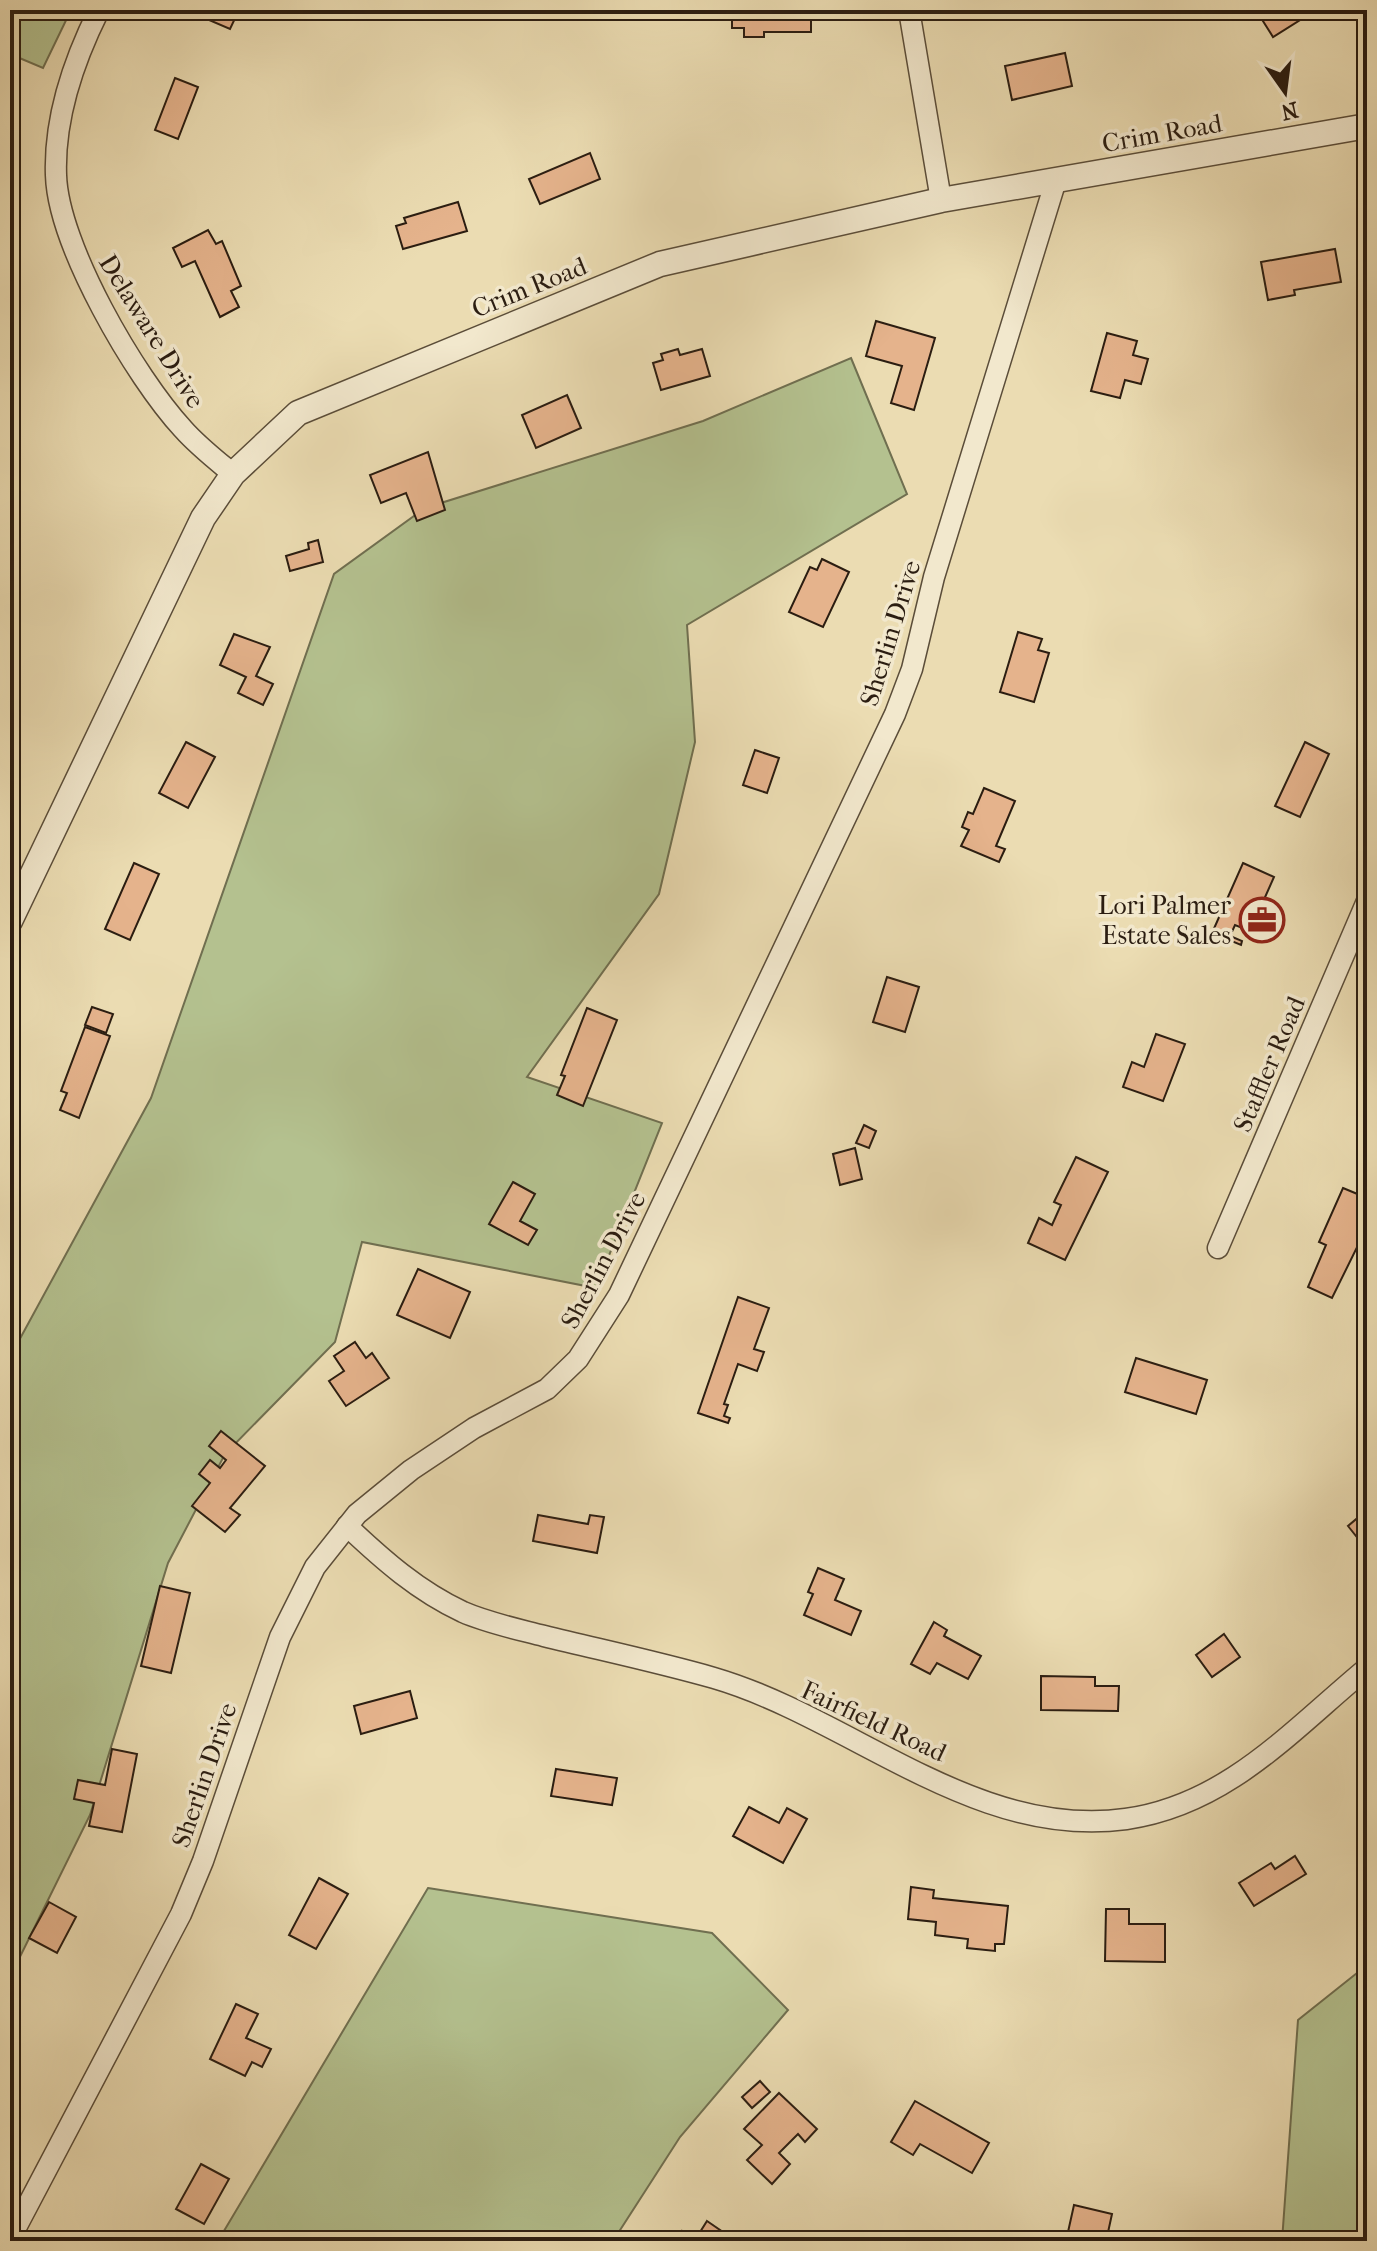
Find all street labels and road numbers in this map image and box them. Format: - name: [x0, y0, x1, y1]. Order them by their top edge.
- street label: Crim Road: [1100, 108, 1225, 159]
- street label: Delaware Drive: [92, 249, 211, 414]
- street label: Crim Road: [467, 250, 592, 325]
- street label: Sherlin Drive: [854, 556, 927, 710]
- street label: Staffler Road: [1227, 991, 1312, 1137]
- street label: Sherlin Drive: [554, 1186, 653, 1334]
- street label: Fairfield Road: [796, 1674, 952, 1769]
- street label: Sherlin Drive: [165, 1699, 244, 1851]

